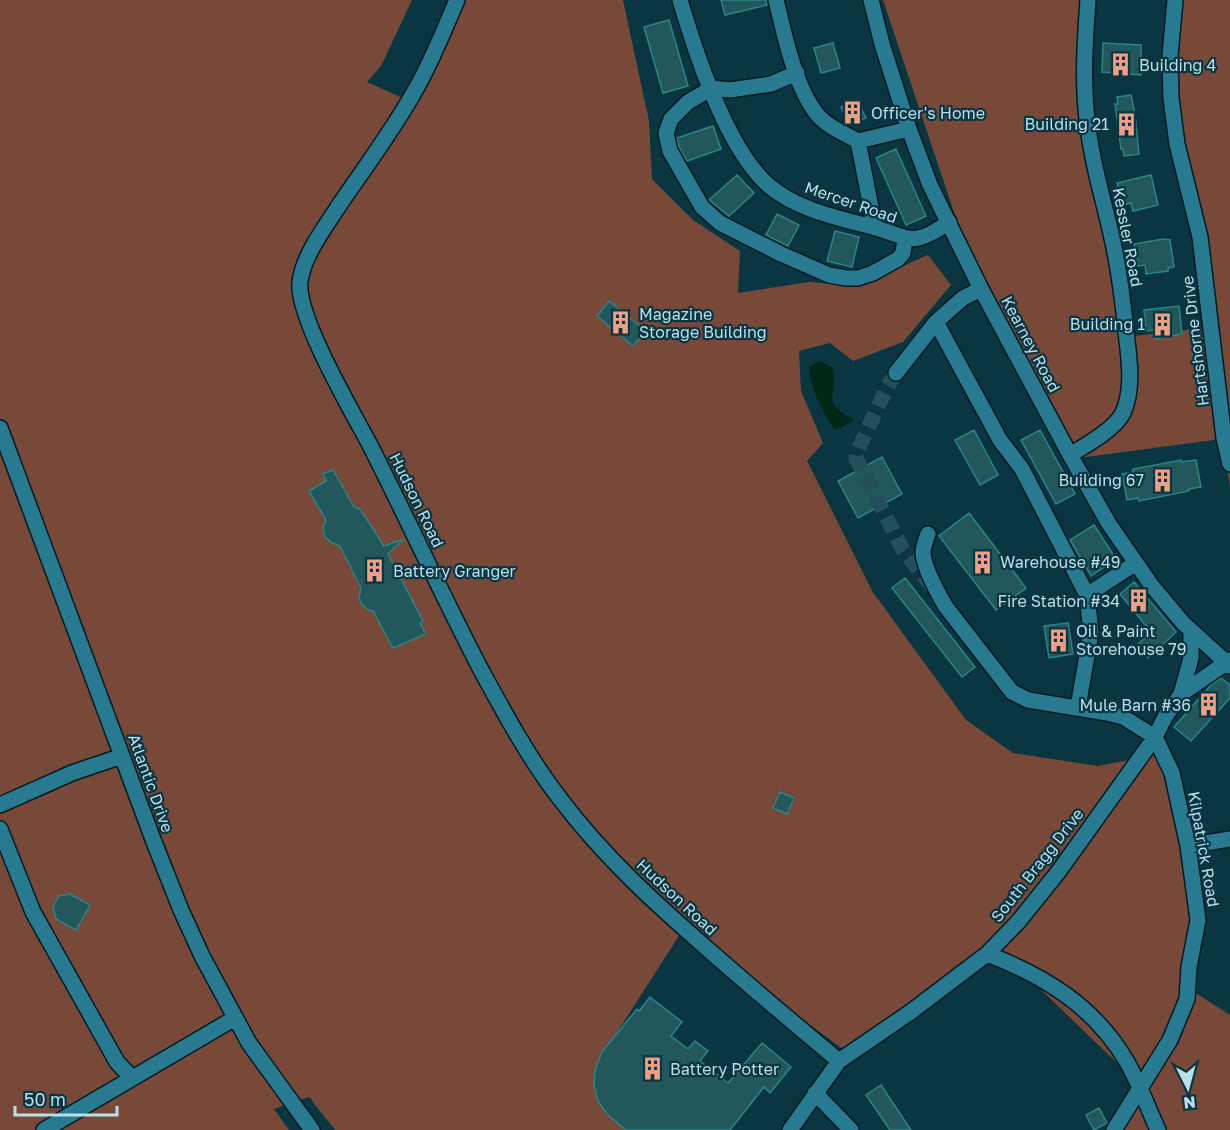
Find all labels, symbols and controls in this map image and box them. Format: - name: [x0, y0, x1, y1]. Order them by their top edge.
- building icon: Building 4: [1108, 52, 1134, 78]
- place label: Building 4: [1139, 55, 1216, 75]
- building icon: Officer's Home: [840, 100, 866, 126]
- place label: Officer's Home: [871, 103, 985, 123]
- building icon: Building 21: [1114, 111, 1140, 137]
- place label: Building 21: [1025, 114, 1109, 134]
- street label: Mercer Road: [802, 177, 900, 227]
- street label: Kessler Road: [1109, 186, 1147, 288]
- street label: Hartshorne Drive: [1177, 275, 1213, 407]
- street label: Kearney Road: [997, 292, 1065, 396]
- place label: Magazine Storage Building: [639, 304, 767, 342]
- building icon: Magazine Storage Building: [608, 310, 634, 336]
- building icon: Building 1: [1150, 311, 1176, 337]
- place label: Building 1: [1070, 314, 1145, 334]
- street label: Hudson Road: [385, 449, 449, 551]
- building icon: Building 67: [1149, 467, 1175, 493]
- place label: Building 67: [1058, 470, 1144, 490]
- building icon: Warehouse #49: [969, 549, 995, 575]
- place label: Warehouse #49: [1000, 552, 1120, 572]
- building icon: Battery Granger: [362, 558, 388, 584]
- place label: Battery Granger: [393, 561, 516, 581]
- building icon: Fire Station #34: [1125, 588, 1151, 614]
- place label: Fire Station #34: [998, 591, 1120, 611]
- place label: Oil & Paint Storehouse 79: [1076, 621, 1186, 659]
- building icon: Oil & Paint Storehouse 79: [1045, 627, 1071, 653]
- building icon: Mule Barn #36: [1196, 692, 1222, 718]
- place label: Mule Barn #36: [1080, 695, 1191, 715]
- street label: Atlantic Drive: [124, 731, 178, 835]
- street label: Kilpatrick Road: [1184, 790, 1224, 908]
- street label: South Bragg Drive: [986, 804, 1088, 926]
- street label: Hudson Road: [633, 855, 721, 939]
- building icon: Battery Potter: [639, 1056, 665, 1082]
- north arrow: [1158, 1058, 1218, 1118]
- place label: Battery Potter: [670, 1059, 779, 1079]
- scale bar: [15, 1079, 117, 1117]
- text: 50 m: [24, 1088, 66, 1110]
- text: N: [1182, 1092, 1197, 1113]

